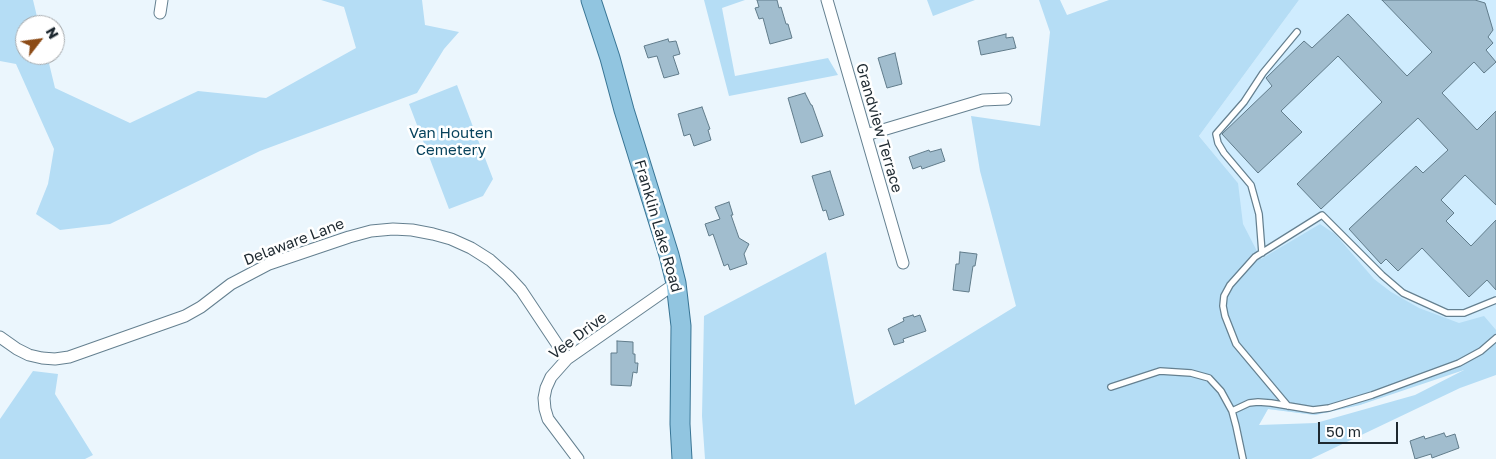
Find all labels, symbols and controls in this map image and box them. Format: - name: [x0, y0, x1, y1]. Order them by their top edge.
- north arrow: [15, 15, 65, 65]
- text: N: [43, 24, 63, 42]
- street label: Grandview Terrace: [852, 61, 906, 195]
- park label: Van Houten Cemetery: [409, 124, 493, 159]
- street label: Franklin Lake Road: [630, 158, 686, 294]
- street label: Delaware Lane: [241, 215, 347, 269]
- street label: Vee Drive: [546, 309, 610, 363]
- scale bar: [1321, 412, 1401, 444]
- text: 50 m: [1326, 422, 1361, 440]

